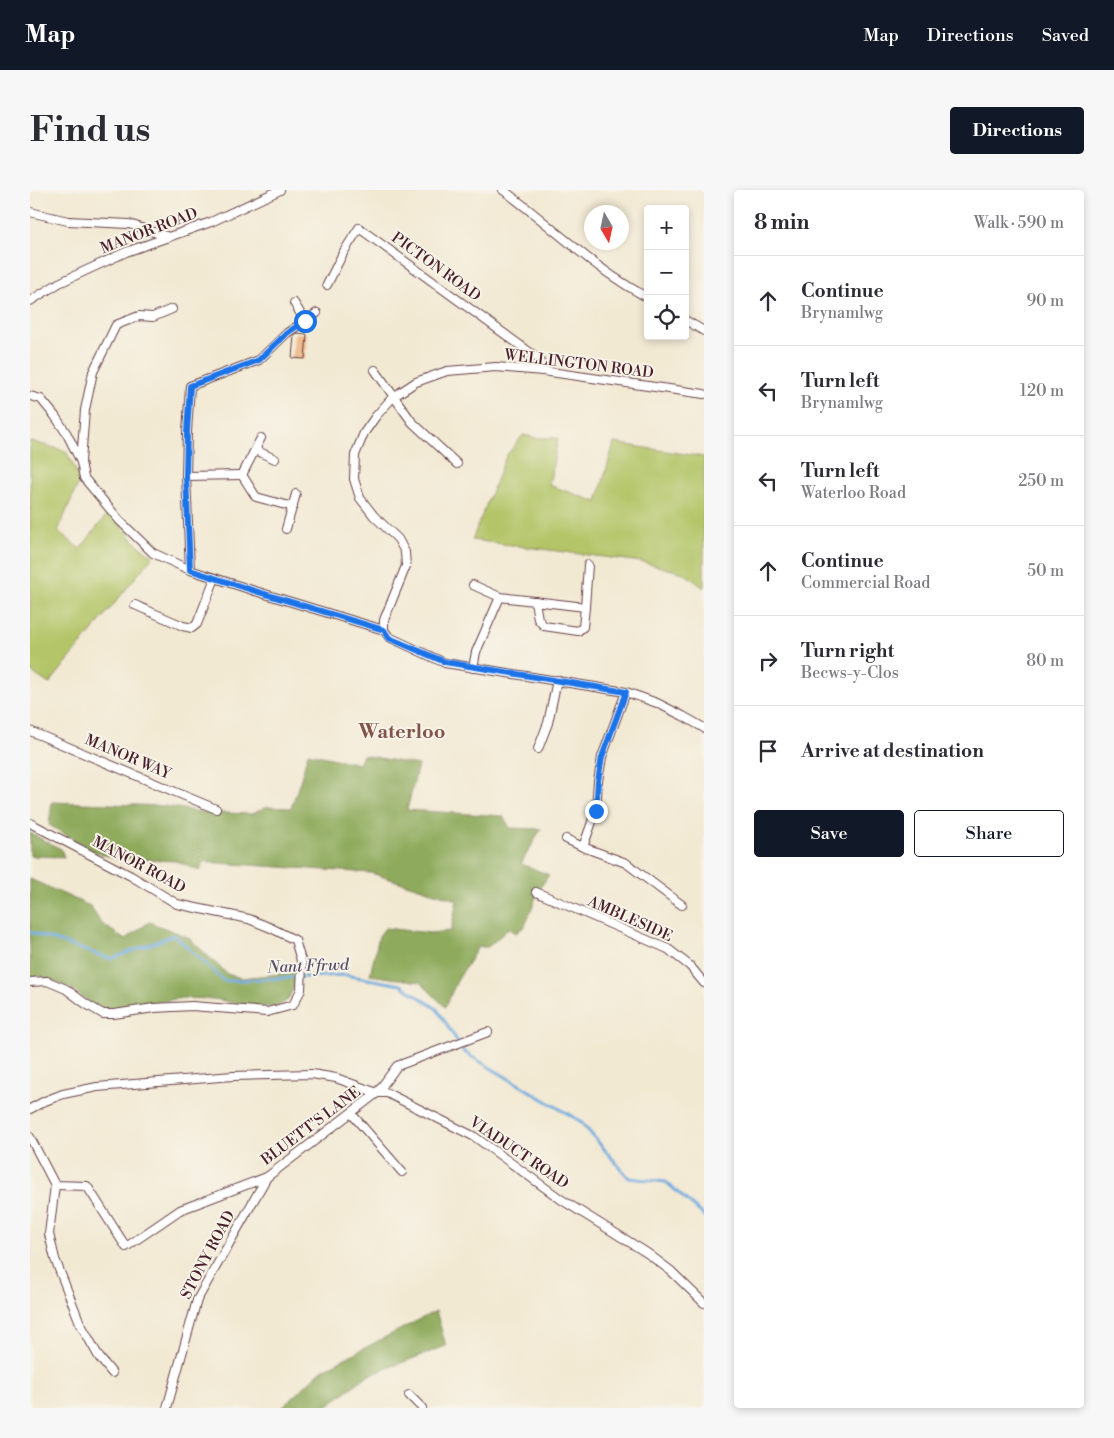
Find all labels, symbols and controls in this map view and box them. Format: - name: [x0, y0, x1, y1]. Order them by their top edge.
- text: Map: [25, 20, 75, 50]
- text: Map: [863, 24, 899, 47]
- text: Directions: [927, 24, 1014, 47]
- text: Saved: [1042, 24, 1089, 47]
- button: Directions: [950, 107, 1084, 154]
- text: Find us: [30, 109, 150, 152]
- street label: MANOR ROAD: [98, 204, 200, 258]
- north arrow: [584, 205, 629, 250]
- map controls: [644, 205, 689, 340]
- button: +: [644, 205, 689, 250]
- text: 8 min: [754, 210, 809, 236]
- text: Walk · 590 m: [974, 213, 1064, 233]
- street label: PICTON ROAD: [388, 228, 484, 306]
- button: −: [644, 250, 689, 295]
- text: Continue: [801, 279, 884, 303]
- icon: ahead: [754, 287, 782, 315]
- text: 90 m: [1026, 291, 1064, 311]
- button: locate: [644, 295, 689, 340]
- text: Brynamlwg: [801, 303, 883, 323]
- route start: [294, 310, 317, 333]
- street label: WELLINGTON ROAD: [502, 345, 655, 383]
- text: Turn left: [801, 369, 880, 393]
- icon: left: [754, 377, 782, 405]
- text: 120 m: [1020, 381, 1064, 401]
- text: Brynamlwg: [801, 393, 883, 413]
- text: Turn left: [801, 459, 880, 483]
- icon: left: [754, 467, 782, 495]
- text: 250 m: [1018, 471, 1064, 491]
- text: Waterloo Road: [801, 483, 906, 503]
- text: Continue: [801, 549, 884, 573]
- icon: ahead: [754, 557, 782, 585]
- text: 50 m: [1027, 561, 1064, 581]
- text: Commercial Road: [801, 573, 930, 593]
- text: Turn right: [801, 639, 894, 663]
- icon: right: [754, 647, 782, 675]
- text: 80 m: [1026, 651, 1064, 671]
- text: Becws-y-Clos: [801, 663, 899, 683]
- district label: Waterloo: [357, 720, 446, 745]
- street label: MANOR WAY: [82, 730, 175, 784]
- icon: arrive: [754, 737, 782, 765]
- text: Arrive at destination: [801, 739, 984, 763]
- route end: [585, 800, 608, 823]
- button: Save: [754, 810, 904, 857]
- button: Share: [914, 810, 1064, 857]
- street label: MANOR ROAD: [89, 832, 189, 898]
- street label: AMBLESIDE: [584, 891, 675, 946]
- water label: Nant Ffrwd: [266, 955, 350, 977]
- street label: BLUETT'S LANE: [257, 1082, 365, 1170]
- street label: VIADUCT ROAD: [465, 1112, 572, 1193]
- street label: STONY ROAD: [177, 1207, 239, 1303]

